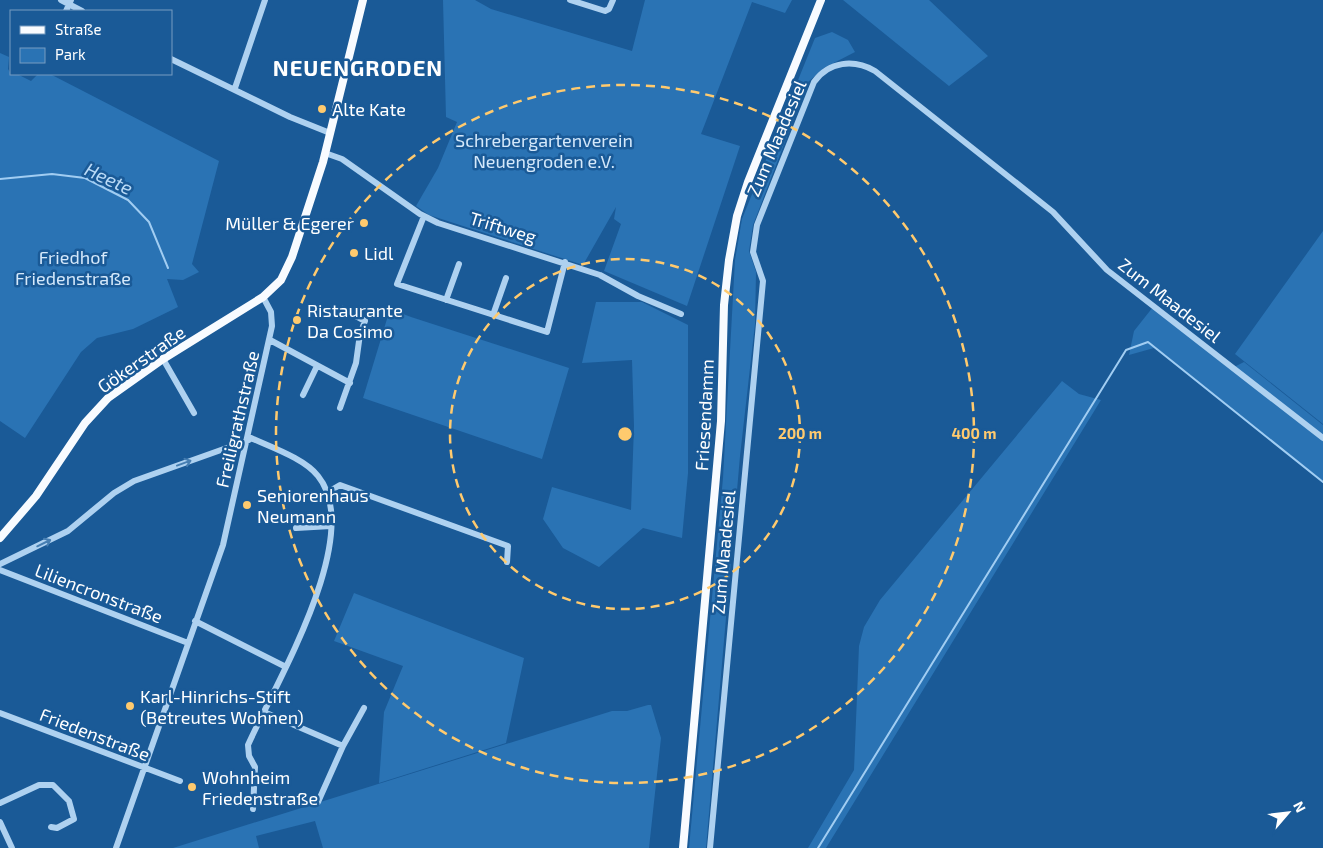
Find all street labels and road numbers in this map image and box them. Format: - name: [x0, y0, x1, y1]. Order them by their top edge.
- street label: Zum Maadesiel: [742, 76, 811, 200]
- street label: Triftweg: [467, 206, 539, 248]
- street label: Zum Maadesiel: [1114, 253, 1226, 347]
- street label: Gökerstraße: [93, 321, 189, 397]
- street label: Freiligrathstraße: [211, 348, 263, 490]
- street label: Friesendamm: [690, 359, 718, 471]
- street label: Zum Maadesiel: [707, 488, 739, 615]
- street label: Liliencronstraße: [32, 559, 166, 627]
- street label: Friedenstraße: [37, 703, 153, 765]

